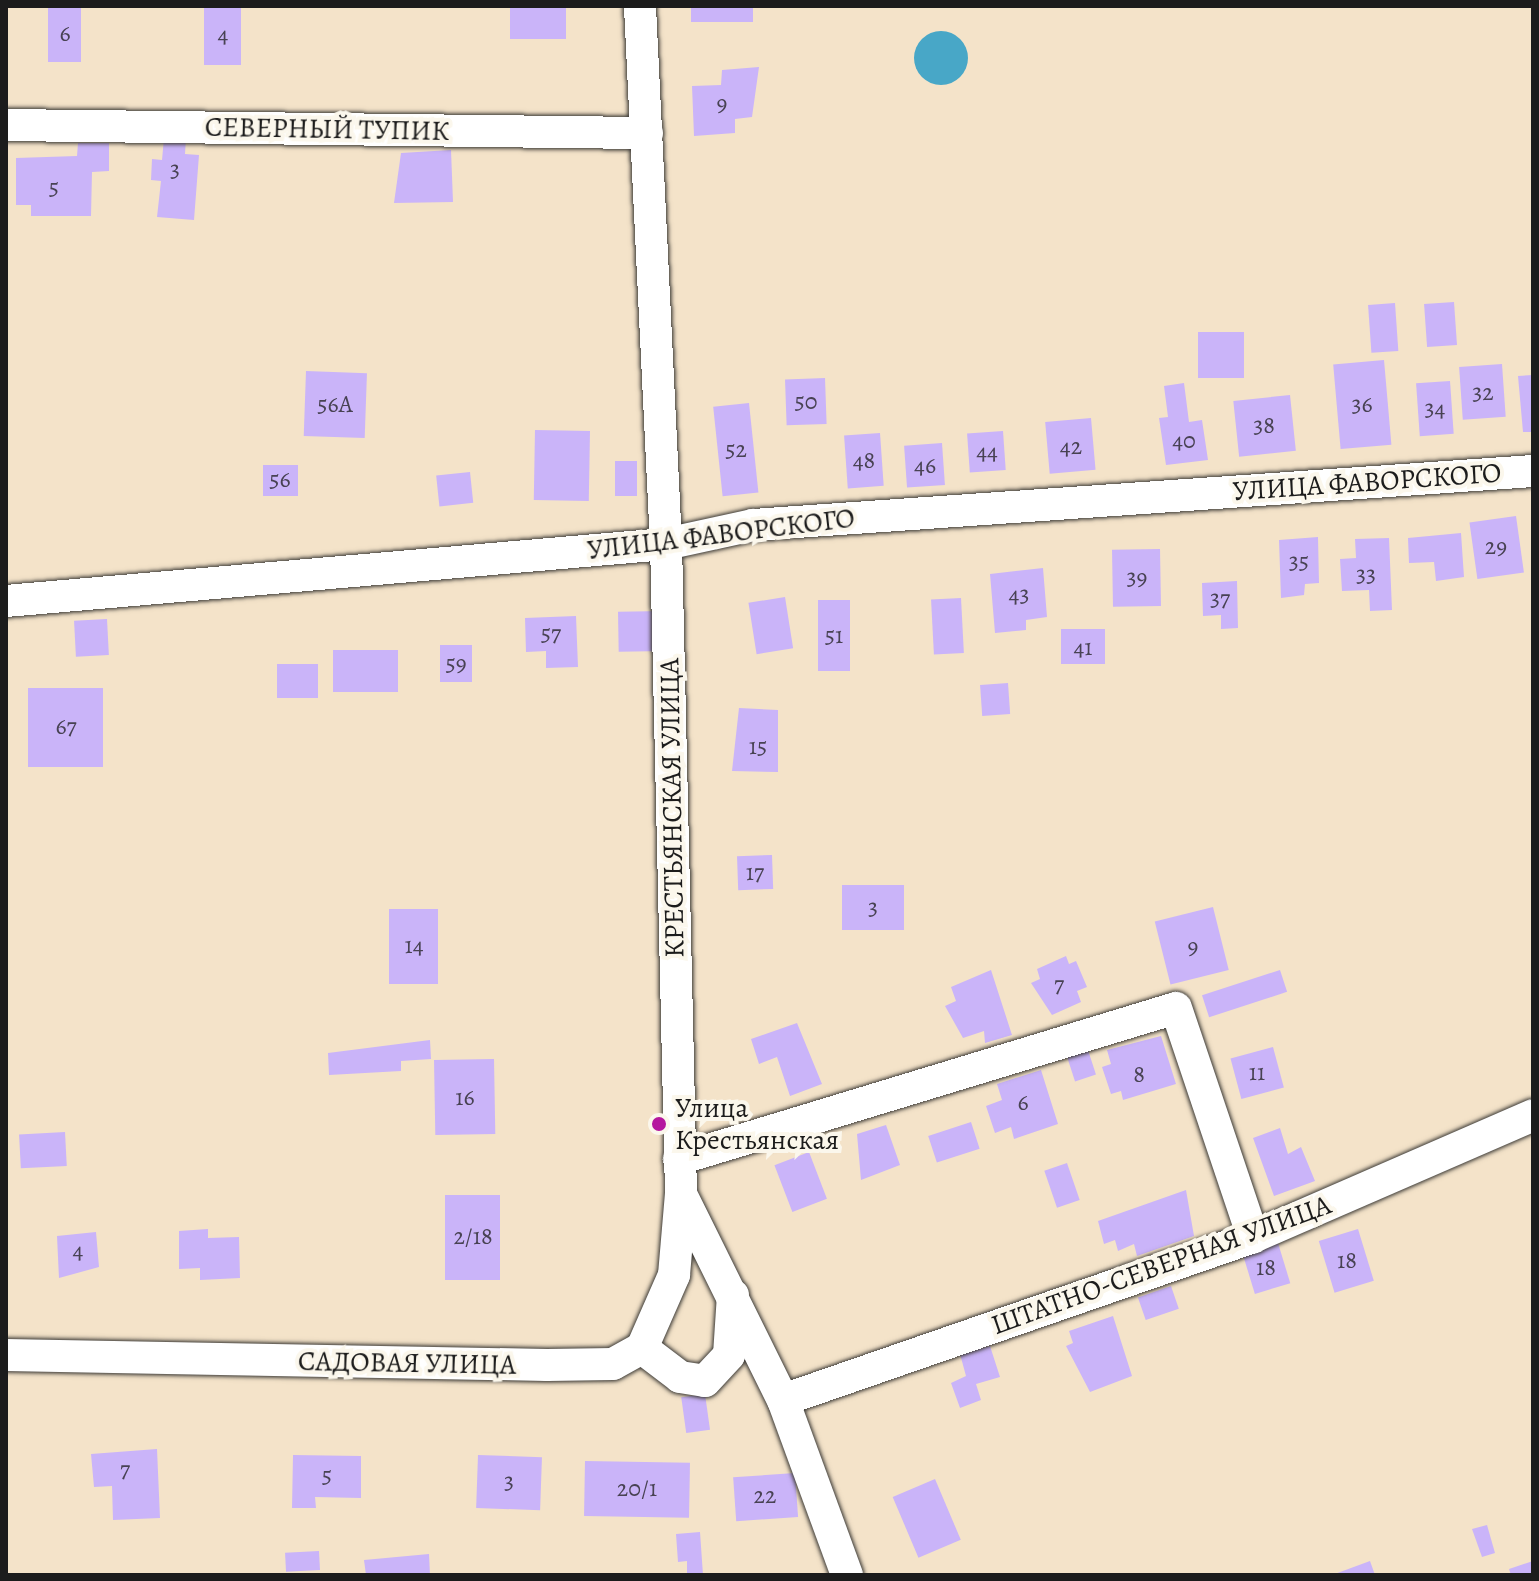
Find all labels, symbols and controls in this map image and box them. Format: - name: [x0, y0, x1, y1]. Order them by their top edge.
- house number: 6: [59, 20, 71, 48]
- house number: 4: [218, 21, 228, 49]
- house number: 9: [717, 90, 727, 118]
- street label: СЕВЕРНЫЙ ТУПИК: [205, 110, 449, 148]
- house number: 3: [170, 156, 180, 184]
- house number: 5: [49, 174, 59, 202]
- house number: 32: [1472, 379, 1494, 407]
- house number: 50: [794, 388, 818, 416]
- house number: 56А: [317, 391, 353, 419]
- house number: 36: [1351, 391, 1373, 419]
- house number: 34: [1425, 395, 1445, 423]
- house number: 38: [1253, 412, 1275, 440]
- house number: 40: [1172, 427, 1196, 455]
- house number: 42: [1060, 433, 1082, 461]
- house number: 52: [725, 436, 747, 464]
- house number: 44: [976, 438, 998, 466]
- house number: 48: [853, 447, 875, 475]
- house number: 46: [914, 452, 936, 480]
- street label: УЛИЦА ФАВОРСКОГО: [1232, 456, 1502, 508]
- house number: 56: [269, 466, 291, 494]
- street label: УЛИЦА ФАВОРСКОГО: [585, 501, 857, 567]
- house number: 29: [1485, 533, 1507, 561]
- house number: 35: [1289, 548, 1309, 576]
- house number: 33: [1356, 561, 1376, 589]
- house number: 39: [1127, 564, 1147, 592]
- house number: 43: [1009, 581, 1029, 609]
- house number: 37: [1210, 585, 1230, 613]
- house number: 57: [541, 620, 561, 648]
- house number: 51: [825, 622, 843, 650]
- house number: 41: [1073, 634, 1093, 662]
- house number: 59: [445, 650, 467, 678]
- street label: КРЕСТЬЯНСКАЯ УЛИЦА: [653, 658, 691, 958]
- house number: 67: [55, 713, 77, 741]
- house number: 15: [749, 733, 767, 761]
- house number: 17: [746, 859, 764, 887]
- house number: 3: [868, 894, 878, 922]
- house number: 14: [404, 932, 424, 960]
- house number: 9: [1188, 933, 1198, 961]
- house number: 7: [1054, 971, 1064, 999]
- house number: 11: [1249, 1059, 1265, 1087]
- house number: 8: [1133, 1061, 1145, 1089]
- house number: 16: [455, 1084, 475, 1112]
- house number: 6: [1017, 1089, 1029, 1117]
- place label: Улица Крестьянская: [675, 1091, 839, 1157]
- marker: Улица Крестьянская: [650, 1115, 668, 1133]
- street label: ШТАТНО-СЕВЕРНАЯ УЛИЦА: [986, 1188, 1336, 1342]
- house number: 2/18: [453, 1223, 493, 1251]
- house number: 4: [73, 1237, 83, 1265]
- house number: 18: [1337, 1247, 1357, 1275]
- house number: 18: [1256, 1254, 1276, 1282]
- street label: САДОВАЯ УЛИЦА: [298, 1344, 516, 1382]
- house number: 7: [120, 1456, 130, 1484]
- house number: 5: [322, 1462, 332, 1490]
- house number: 3: [504, 1468, 514, 1496]
- house number: 20/1: [617, 1475, 657, 1503]
- house number: 22: [754, 1482, 776, 1510]

